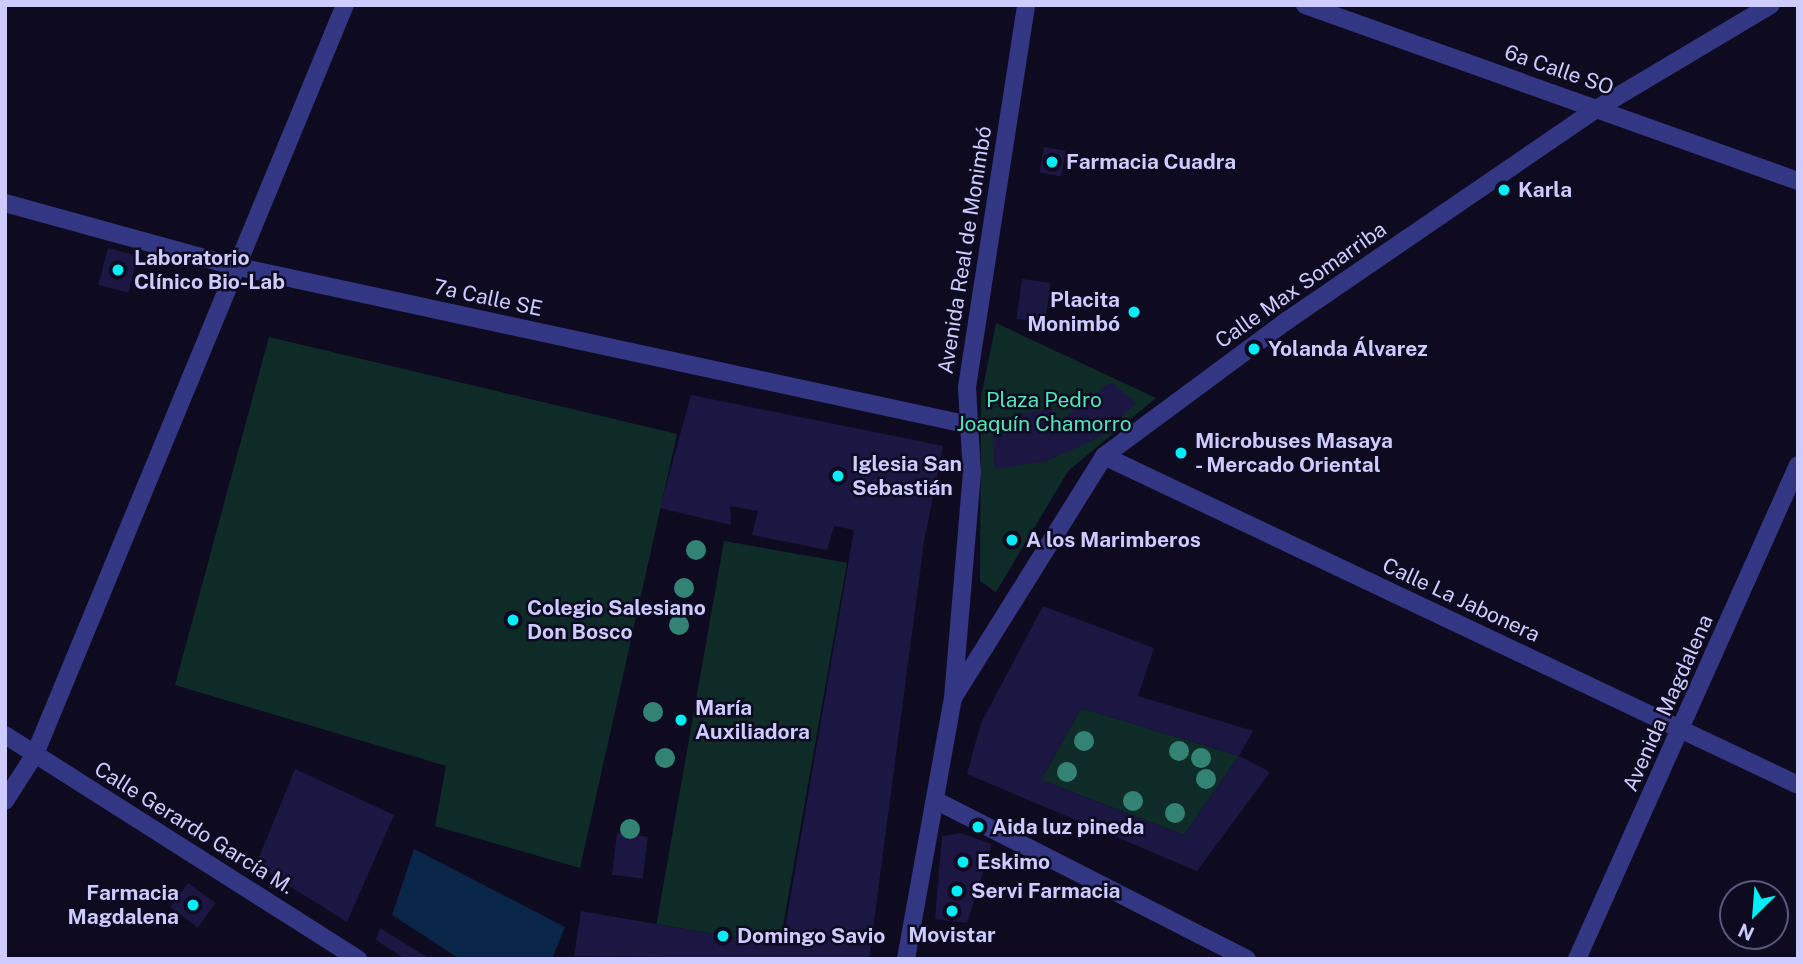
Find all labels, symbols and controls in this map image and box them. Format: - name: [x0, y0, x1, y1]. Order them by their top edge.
- street label: 6a Calle SO: [1501, 40, 1617, 100]
- street label: Avenida Real de Monimbó: [933, 124, 997, 376]
- place label: Farmacia Cuadra: [1066, 149, 1236, 175]
- marker: Farmacia Cuadra: [1044, 154, 1060, 170]
- place label: Karla: [1518, 177, 1572, 203]
- marker: Karla: [1496, 182, 1512, 198]
- street label: Calle Max Somarriba: [1211, 216, 1391, 354]
- place label: Laboratorio Clínico Bio-Lab: [134, 245, 285, 295]
- marker: Laboratorio Clínico Bio-Lab: [108, 260, 128, 280]
- street label: 7a Calle SE: [431, 274, 545, 322]
- place label: Placita Monimbó: [1027, 287, 1120, 337]
- marker: Placita Monimbó: [1126, 304, 1142, 320]
- place label: Yolanda Álvarez: [1268, 336, 1428, 362]
- marker: Yolanda Álvarez: [1246, 341, 1262, 357]
- park label: Plaza Pedro Joaquín Chamorro: [956, 387, 1132, 437]
- place label: Microbuses Masaya - Mercado Oriental: [1195, 428, 1393, 478]
- marker: Microbuses Masaya - Mercado Oriental: [1173, 445, 1189, 461]
- place label: Iglesia San Sebastián: [852, 451, 962, 501]
- marker: Iglesia San Sebastián: [830, 468, 846, 484]
- place label: A los Marimberos: [1026, 527, 1201, 553]
- marker: A los Marimberos: [1004, 532, 1020, 548]
- street label: Calle La Jabonera: [1378, 552, 1544, 648]
- place label: Colegio Salesiano Don Bosco: [527, 595, 706, 645]
- street label: Avenida Magdalena: [1618, 611, 1718, 795]
- marker: Colegio Salesiano Don Bosco: [505, 612, 521, 628]
- place label: María Auxiliadora: [695, 695, 810, 745]
- marker: María Auxiliadora: [673, 712, 689, 728]
- street label: Calle Gerardo García M.: [90, 756, 298, 900]
- place label: Aida luz pineda: [992, 814, 1144, 840]
- marker: Aida luz pineda: [970, 819, 986, 835]
- place label: Eskimo: [977, 849, 1050, 875]
- marker: Eskimo: [955, 854, 971, 870]
- place label: Servi Farmacia: [971, 878, 1120, 904]
- place label: Farmacia Magdalena: [68, 880, 179, 930]
- north arrow: [1719, 880, 1789, 950]
- marker: Servi Farmacia: [949, 883, 965, 899]
- marker: Farmacia Magdalena: [185, 897, 201, 913]
- marker: Movistar: [944, 903, 960, 919]
- text: N: [1735, 919, 1757, 945]
- place label: Movistar: [908, 922, 996, 948]
- place label: Domingo Savio: [737, 923, 885, 949]
- marker: Domingo Savio: [715, 928, 731, 944]

